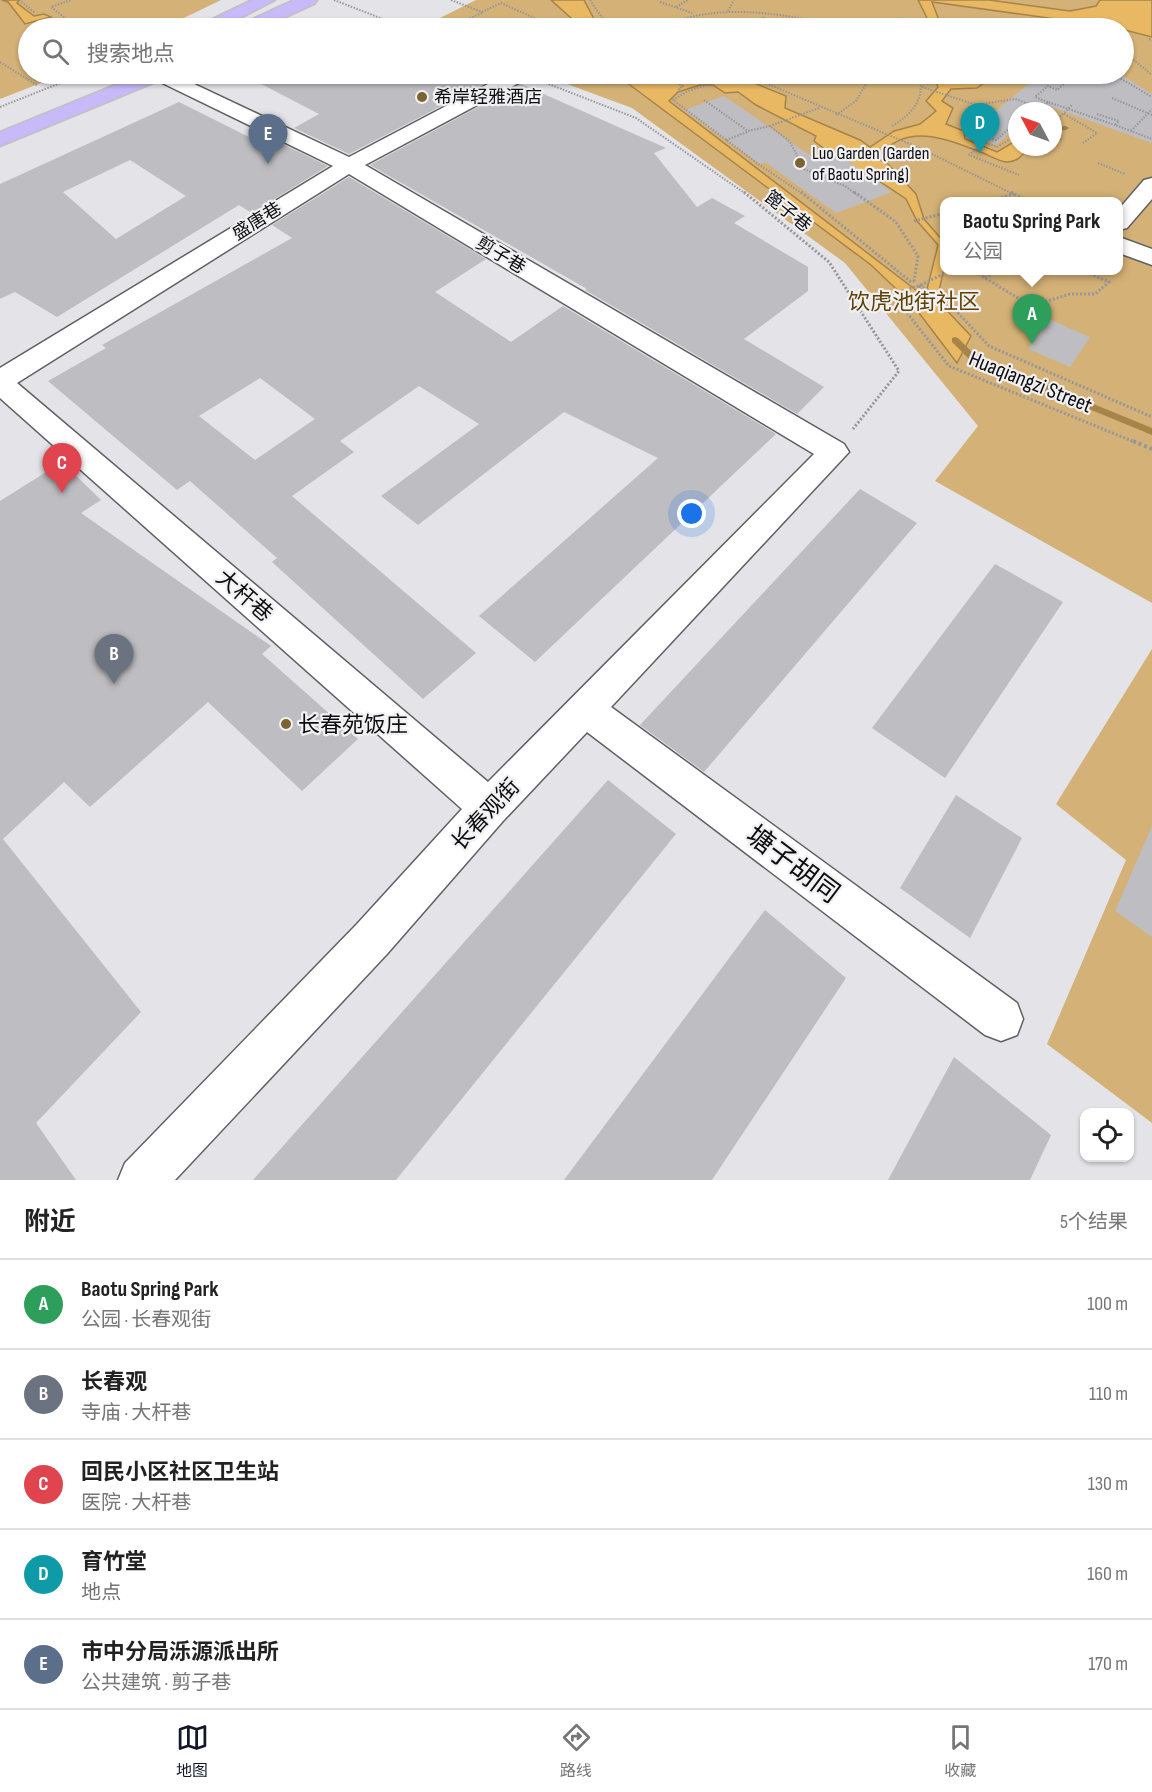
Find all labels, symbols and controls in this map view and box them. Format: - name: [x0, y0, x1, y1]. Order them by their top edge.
- search box: [18, 18, 1134, 84]
- icon: search: [39, 35, 72, 68]
- text: 搜索地点: [87, 41, 175, 68]
- place label: 希岸轻雅酒店: [434, 87, 542, 108]
- marker: 希岸轻雅酒店: [415, 90, 429, 104]
- north arrow: [1008, 102, 1062, 156]
- pin: D: [960, 104, 1000, 153]
- pin: E: [248, 114, 288, 164]
- place label: Luo Garden (Garden of Baotu Spring): [812, 143, 930, 185]
- marker: Luo Garden (Garden of Baotu Spring): [793, 156, 807, 170]
- street label: 篦子巷: [760, 186, 815, 237]
- popup: [940, 197, 1123, 275]
- street label: 盛唐巷: [229, 198, 286, 245]
- text: Baotu Spring Park: [963, 208, 1100, 235]
- street label: 剪子巷: [472, 233, 529, 278]
- text: 公园: [963, 240, 1003, 264]
- district label: 饮虎池街社区: [848, 289, 980, 316]
- pin: A: [1012, 294, 1052, 344]
- street label: Huaqiangzi Street: [965, 345, 1096, 419]
- pin: C: [42, 444, 82, 493]
- your location: [677, 499, 706, 528]
- street label: 大杆巷: [210, 564, 278, 628]
- pin: B: [94, 634, 134, 684]
- place label: 长春苑饭庄: [298, 712, 408, 739]
- marker: 长春苑饭庄: [279, 717, 293, 731]
- street label: 长春观街: [446, 774, 526, 856]
- street label: 塘子胡同: [740, 820, 845, 910]
- map controls: [1080, 1108, 1134, 1162]
- button: locate: [1080, 1108, 1134, 1162]
- text: 附近: [24, 1207, 76, 1238]
- text: 5个结果: [1060, 1210, 1128, 1234]
- text: Baotu Spring Park: [81, 1276, 219, 1303]
- text: A: [39, 1292, 48, 1316]
- text: 100 m: [1087, 1292, 1128, 1316]
- text: 公园 · 长春观街: [81, 1308, 211, 1332]
- text: 长春观: [81, 1369, 147, 1396]
- text: B: [39, 1382, 48, 1406]
- text: 110 m: [1089, 1382, 1128, 1406]
- text: 寺庙 · 大杆巷: [81, 1401, 191, 1425]
- text: 回民小区社区卫生站: [81, 1459, 279, 1486]
- text: C: [38, 1472, 49, 1496]
- text: 130 m: [1088, 1472, 1128, 1496]
- text: 医院 · 大杆巷: [81, 1491, 191, 1515]
- text: 育竹堂: [81, 1549, 147, 1576]
- text: D: [38, 1562, 49, 1586]
- text: 160 m: [1087, 1562, 1128, 1586]
- text: 地点: [81, 1581, 121, 1605]
- text: 市中分局泺源派出所: [81, 1639, 279, 1666]
- text: E: [39, 1652, 48, 1676]
- text: 170 m: [1088, 1652, 1128, 1676]
- text: 公共建筑 · 剪子巷: [81, 1671, 231, 1695]
- tab: 地图: [176, 1721, 209, 1781]
- tab: 路线: [560, 1721, 593, 1781]
- tab: 收藏: [944, 1721, 977, 1781]

